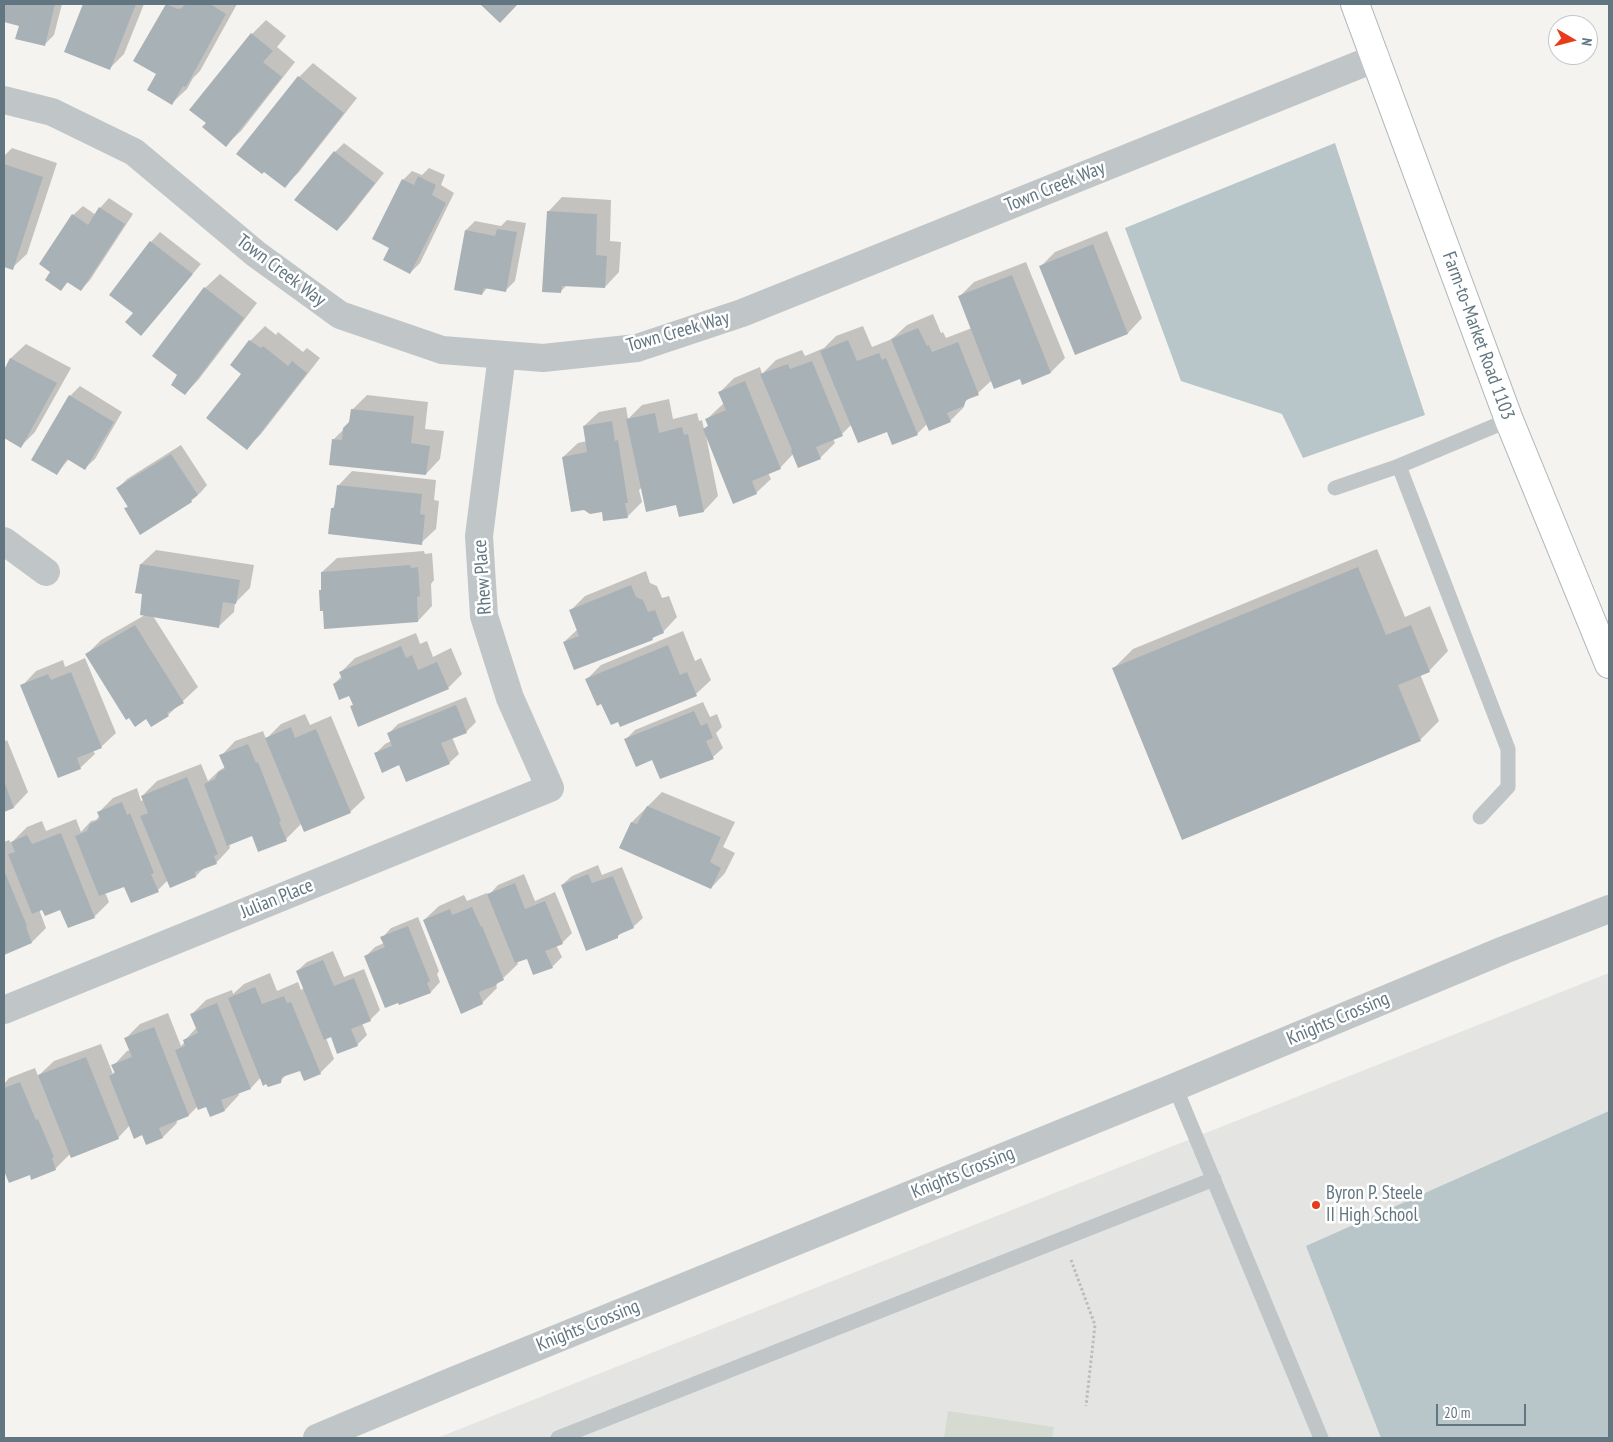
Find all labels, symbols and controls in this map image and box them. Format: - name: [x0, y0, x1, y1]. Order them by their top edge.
- north arrow: [1548, 15, 1598, 65]
- text: N: [1577, 37, 1596, 47]
- street label: Town Creek Way: [1002, 157, 1108, 217]
- street label: Town Creek Way: [232, 230, 330, 312]
- street label: Farm-to-Market Road 1103: [1437, 249, 1519, 423]
- street label: Town Creek Way: [624, 306, 732, 358]
- street label: Rhew Place: [469, 539, 497, 615]
- street label: Julian Place: [237, 874, 317, 924]
- street label: Knights Crossing: [1283, 987, 1393, 1051]
- street label: Knights Crossing: [908, 1142, 1018, 1204]
- place label: Byron P. Steele II High School: [1326, 1183, 1423, 1227]
- marker: Byron P. Steele II High School: [1310, 1199, 1322, 1211]
- street label: Knights Crossing: [533, 1295, 643, 1357]
- scale bar: [1438, 1394, 1528, 1426]
- text: 20 m: [1444, 1403, 1470, 1422]

